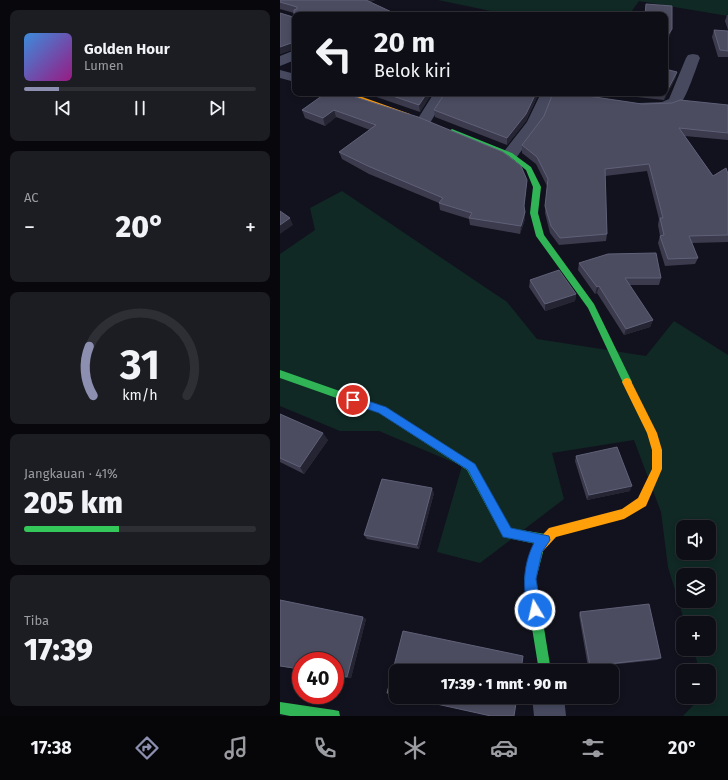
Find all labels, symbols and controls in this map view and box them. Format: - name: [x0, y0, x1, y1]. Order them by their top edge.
- text: 20 m: [374, 26, 435, 59]
- icon: left: [308, 28, 360, 80]
- text: Golden Hour: [84, 40, 170, 58]
- text: Lumen: [84, 58, 124, 73]
- text: Belok kiri: [374, 60, 451, 82]
- icon: previous: [52, 97, 74, 119]
- icon: pause: [129, 97, 151, 119]
- icon: next: [206, 97, 228, 119]
- text: AC: [24, 190, 39, 205]
- text: 20°: [115, 209, 165, 245]
- text: −: [24, 214, 35, 241]
- text: +: [245, 214, 256, 241]
- text: 31: [119, 340, 160, 390]
- pin: [336, 383, 370, 417]
- text: km/h: [122, 387, 158, 404]
- icon: arrive: [342, 389, 364, 411]
- text: Jangkauan · 41%: [24, 466, 118, 481]
- text: 205 km: [24, 485, 123, 521]
- map controls: [676, 520, 716, 704]
- button: sound: [676, 520, 716, 560]
- button: layers: [676, 568, 716, 608]
- position arrow: [514, 589, 556, 631]
- text: Tiba: [24, 613, 49, 628]
- button: +: [676, 616, 716, 656]
- text: 17:39: [24, 632, 93, 668]
- speed limit sign: 40: [292, 652, 344, 704]
- button: −: [676, 664, 716, 704]
- text: 17:39 · 1 mnt · 90 m: [441, 675, 567, 693]
- icon: directions: [133, 734, 161, 762]
- icon: music: [222, 734, 250, 762]
- icon: phone: [311, 734, 339, 762]
- icon: climate: [401, 734, 429, 762]
- icon: car: [490, 734, 518, 762]
- icon: filters: [579, 734, 607, 762]
- text: 17:38: [31, 737, 72, 759]
- text: 20°: [668, 737, 697, 759]

